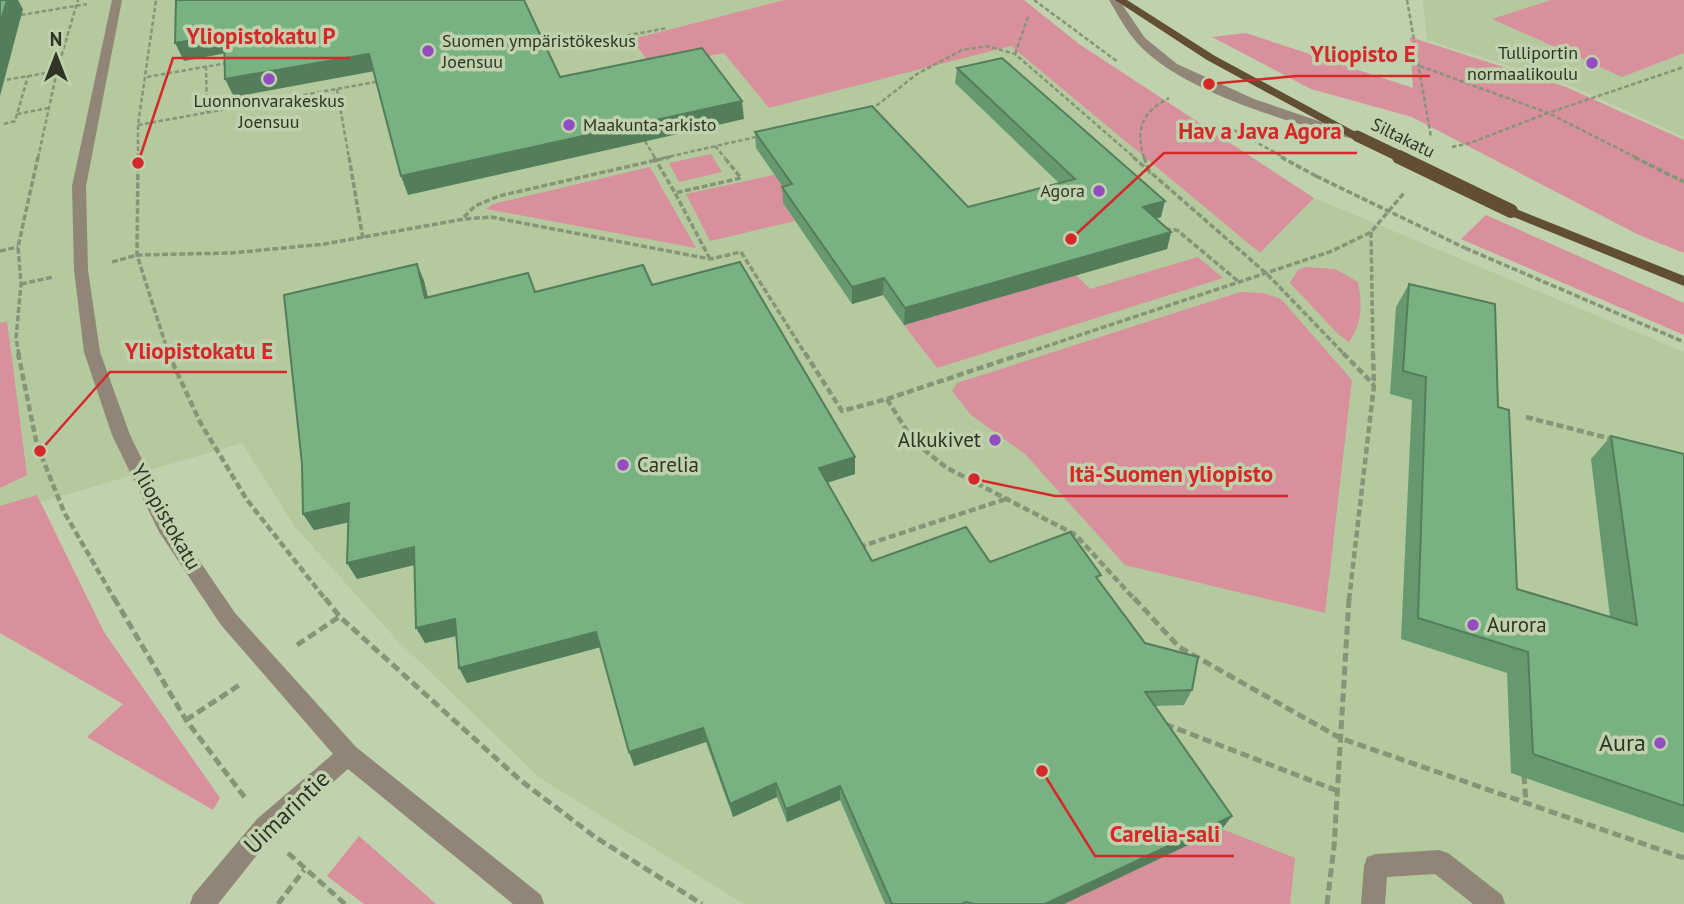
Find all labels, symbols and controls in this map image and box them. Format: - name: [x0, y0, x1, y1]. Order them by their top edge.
- callout: Yliopistokatu P: [173, 14, 350, 58]
- north arrow: [21, 21, 91, 91]
- text: Yliopistokatu P: [185, 21, 336, 50]
- text: N: [50, 27, 62, 51]
- place label: Suomen ympäristökeskus Joensuu: [441, 29, 636, 73]
- callout: Yliopisto E: [1296, 32, 1430, 76]
- text: Yliopisto E: [1309, 39, 1416, 68]
- place label: Tulliportin normaalikoulu: [1467, 41, 1578, 85]
- marker: Suomen ympäristökeskus Joensuu: [420, 43, 436, 59]
- marker: Tulliportin normaalikoulu: [1584, 55, 1600, 71]
- marker: Luonnonvarakeskus Joensuu: [261, 71, 277, 87]
- place label: Luonnonvarakeskus Joensuu: [193, 89, 345, 133]
- callout: Hav a Java Agora: [1164, 109, 1357, 153]
- street label: Siltakatu: [1368, 112, 1439, 163]
- place label: Maakunta-arkisto: [583, 113, 716, 136]
- text: Hav a Java Agora: [1178, 116, 1342, 145]
- marker: Maakunta-arkisto: [561, 117, 577, 133]
- place label: Agora: [1040, 179, 1085, 202]
- marker: Agora: [1091, 183, 1107, 199]
- callout: Yliopistokatu E: [110, 328, 287, 372]
- text: Yliopistokatu E: [124, 336, 273, 365]
- place label: Alkukivet: [898, 426, 981, 453]
- marker: Alkukivet: [987, 432, 1003, 448]
- place label: Carelia: [637, 451, 699, 478]
- callout: Itä-Suomen yliopisto: [1055, 452, 1288, 496]
- marker: Carelia: [615, 457, 631, 473]
- street label: Yliopistokatu: [125, 459, 208, 574]
- text: Itä-Suomen yliopisto: [1069, 459, 1273, 488]
- place label: Aurora: [1487, 611, 1547, 638]
- marker: Aurora: [1465, 617, 1481, 633]
- place label: Aura: [1599, 727, 1646, 758]
- marker: Aura: [1652, 735, 1668, 751]
- street label: Uimarintie: [237, 763, 336, 860]
- callout: Carelia-sali: [1095, 812, 1234, 856]
- text: Carelia-sali: [1110, 819, 1220, 848]

